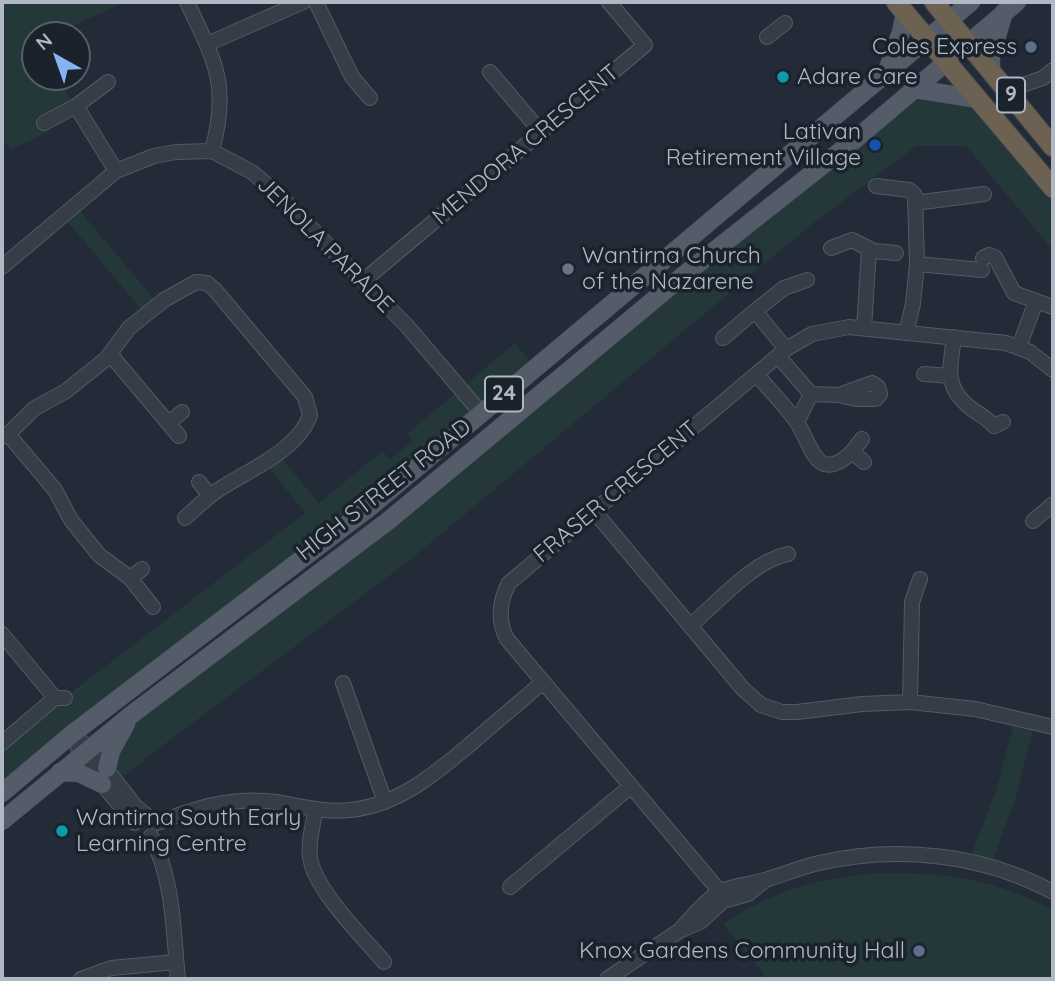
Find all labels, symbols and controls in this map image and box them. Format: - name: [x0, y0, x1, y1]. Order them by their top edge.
- north arrow: [21, 21, 91, 91]
- text: N: [31, 28, 57, 55]
- place label: Coles Express: [872, 33, 1017, 61]
- marker: Coles Express: [1023, 39, 1039, 55]
- street label: MENDORA CRESCENT: [427, 59, 625, 231]
- place label: Adare Care: [797, 63, 918, 91]
- marker: Adare Care: [775, 69, 791, 85]
- road number: 9: [997, 78, 1025, 112]
- place label: Lativan Retirement Village: [666, 118, 861, 172]
- marker: Lativan Retirement Village: [867, 137, 883, 153]
- street label: JENOLA PARADE: [251, 171, 399, 319]
- place label: Wantirna Church of the Nazarene: [582, 242, 761, 296]
- marker: Wantirna Church of the Nazarene: [560, 261, 576, 277]
- road number: 24: [485, 376, 523, 412]
- street label: HIGH STREET ROAD: [291, 413, 477, 567]
- street label: FRASER CRESCENT: [528, 415, 704, 569]
- place label: Wantirna South Early Learning Centre: [76, 804, 301, 858]
- marker: Wantirna South Early Learning Centre: [54, 823, 70, 839]
- place label: Knox Gardens Community Hall: [579, 937, 905, 965]
- marker: Knox Gardens Community Hall: [911, 943, 927, 959]

